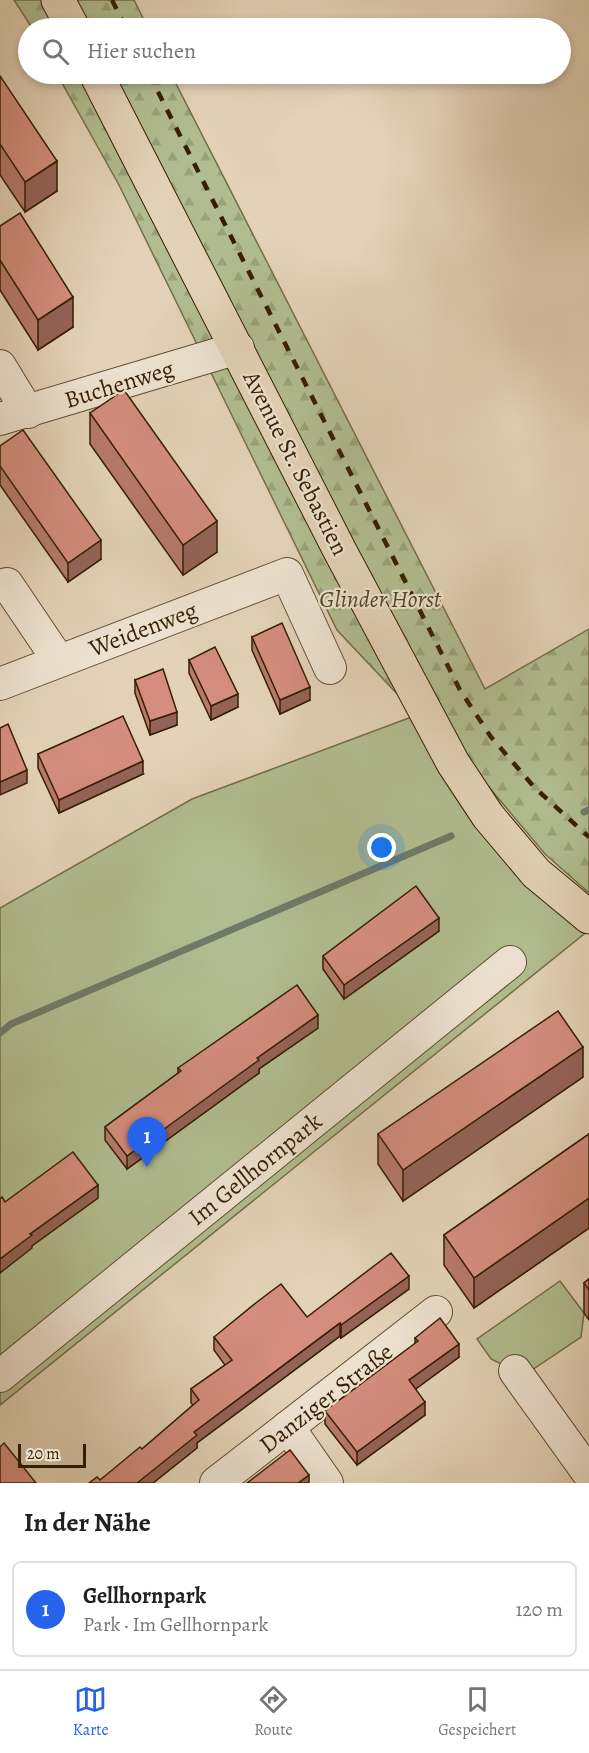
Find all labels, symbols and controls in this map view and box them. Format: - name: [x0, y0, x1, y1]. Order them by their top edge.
- search box: [18, 18, 571, 84]
- icon: search: [39, 35, 72, 68]
- text: Hier suchen: [87, 36, 196, 66]
- street label: Buchenweg: [60, 352, 178, 416]
- street label: Avenue St. Sebastien: [235, 364, 356, 561]
- park label: Glinder Horst: [319, 583, 442, 615]
- street label: Weidenweg: [83, 594, 202, 665]
- your location: [367, 833, 396, 862]
- street label: Im Gellhornpark: [182, 1105, 329, 1233]
- pin: 1: [128, 1118, 166, 1167]
- street label: Danziger Straße: [253, 1336, 399, 1460]
- scale bar: [18, 1441, 86, 1468]
- text: 20 m: [27, 1443, 60, 1465]
- text: In der Nähe: [24, 1505, 151, 1540]
- text: Gellhornpark: [83, 1581, 206, 1611]
- text: 1: [42, 1596, 49, 1623]
- text: 120 m: [515, 1596, 563, 1623]
- text: Park · Im Gellhornpark: [83, 1611, 268, 1638]
- tab: Karte: [73, 1683, 109, 1741]
- tab: Route: [254, 1683, 293, 1741]
- tab: Gespeichert: [438, 1683, 516, 1741]

